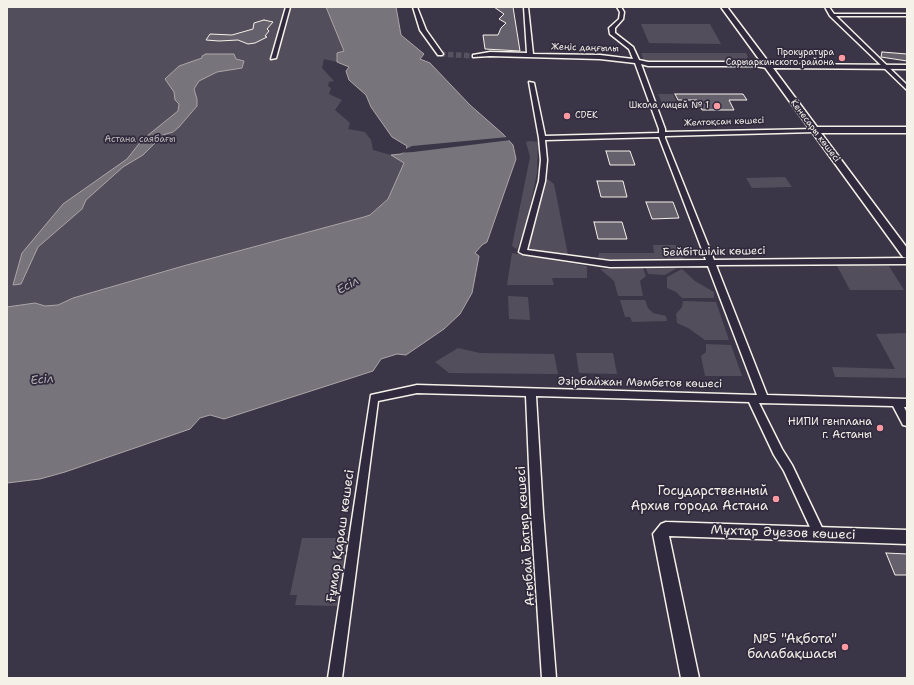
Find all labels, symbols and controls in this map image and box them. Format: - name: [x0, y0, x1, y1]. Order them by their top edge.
- street label: Жеңіс даңғылы: [551, 41, 619, 55]
- place label: Прокуратура Сарыаркинского района: [726, 48, 834, 69]
- marker: Прокуратура Сарыаркинского района: [837, 53, 847, 63]
- street label: Кенесары көшесі: [788, 98, 842, 164]
- place label: Школа лицей № 1: [629, 101, 709, 111]
- marker: Школа лицей № 1: [712, 101, 722, 111]
- marker: CDEK: [562, 111, 572, 121]
- place label: CDEK: [575, 111, 598, 121]
- street label: Желтоқсан көшесі: [684, 115, 764, 129]
- park label: Астана саябағы: [104, 135, 176, 145]
- street label: Бейбітшілік көшесі: [662, 245, 766, 259]
- water label: Есіл: [334, 274, 362, 298]
- water label: Есіл: [30, 372, 54, 388]
- street label: Әзірбайжан Мәмбетов көшесі: [558, 375, 722, 391]
- place label: НИПИ генплана г. Астаны: [788, 415, 872, 441]
- marker: НИПИ генплана г. Астаны: [875, 423, 885, 433]
- street label: Ағыбай Батыр көшесі: [513, 465, 539, 607]
- street label: Ғұмар Қараш көшесі: [324, 469, 358, 603]
- place label: Государственный Архив города Астана: [631, 484, 768, 515]
- marker: Государственный Архив города Астана: [771, 494, 781, 504]
- street label: Мұхтар Әуезов көшесі: [710, 523, 856, 543]
- place label: №5 "Ақбота" балабақшасы: [747, 632, 837, 663]
- marker: №5 "Ақбота" балабақшасы: [840, 642, 850, 652]

